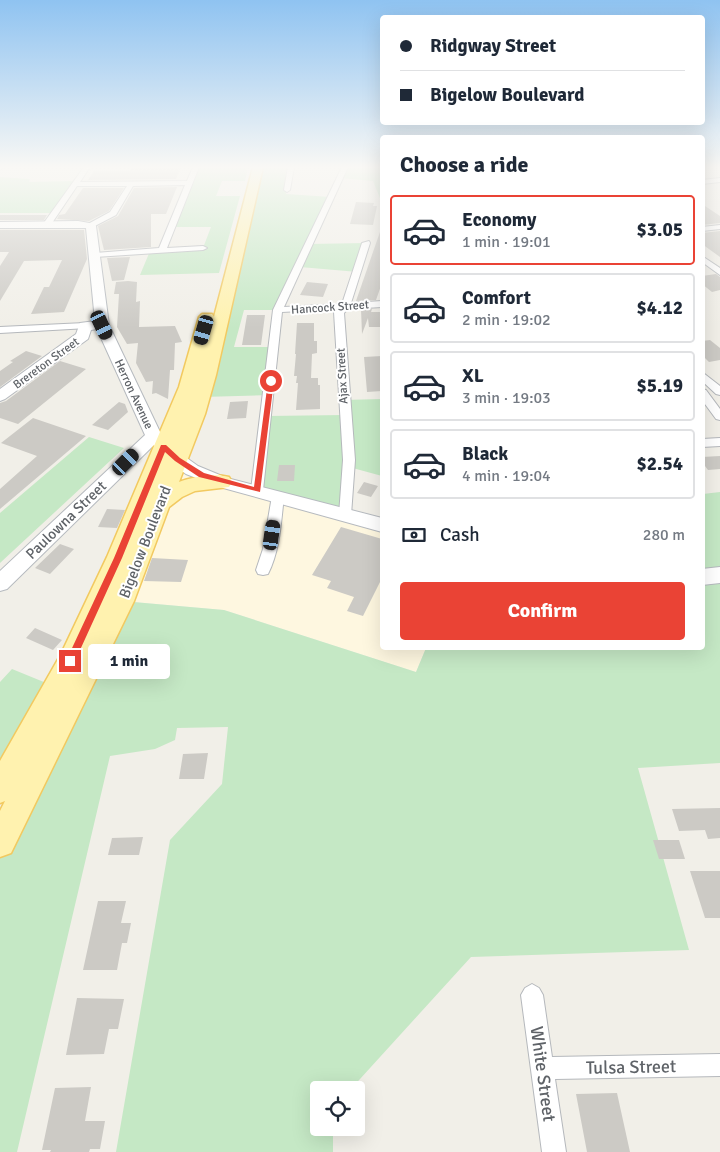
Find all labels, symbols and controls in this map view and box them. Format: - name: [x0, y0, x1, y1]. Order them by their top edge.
- text: Ridgway Street: [430, 34, 556, 58]
- text: Bigelow Boulevard: [430, 83, 585, 107]
- text: Choose a ride: [400, 151, 528, 178]
- icon: car: [402, 208, 447, 253]
- text: Economy: [462, 208, 536, 232]
- text: $3.05: [637, 218, 683, 242]
- text: 1 min · 19:01: [462, 232, 551, 252]
- icon: car: [402, 286, 447, 331]
- text: Comfort: [462, 286, 531, 310]
- text: $4.12: [637, 296, 683, 320]
- street label: Hancock Street: [291, 297, 370, 318]
- car: [88, 308, 115, 342]
- text: 2 min · 19:02: [462, 310, 551, 330]
- car: [192, 314, 215, 346]
- street label: Brereton Street: [10, 334, 82, 392]
- street label: Ajax Street: [334, 348, 351, 404]
- street label: Herron Avenue: [111, 357, 156, 432]
- icon: car: [402, 364, 447, 409]
- text: XL: [462, 364, 484, 388]
- route start: [260, 370, 282, 392]
- text: $5.19: [637, 374, 683, 398]
- text: 3 min · 19:03: [462, 388, 551, 408]
- icon: car: [402, 442, 447, 487]
- text: Black: [462, 442, 508, 466]
- car: [110, 446, 141, 478]
- text: $2.54: [637, 452, 683, 476]
- text: 4 min · 19:04: [462, 466, 551, 486]
- street label: Paulowna Street: [22, 477, 110, 563]
- street label: Bigelow Boulevard: [115, 483, 175, 601]
- car: [262, 519, 281, 551]
- icon: cash: [400, 521, 428, 549]
- text: Cash: [440, 523, 480, 547]
- text: 280 m: [643, 525, 685, 545]
- button: Confirm: [400, 582, 685, 640]
- callout: 1 min: [88, 644, 170, 678]
- route end: [59, 650, 81, 672]
- text: 1 min: [110, 651, 148, 671]
- street label: White Street: [525, 1025, 561, 1123]
- street label: Tulsa Street: [586, 1055, 676, 1079]
- map controls: [310, 1081, 365, 1136]
- button: locate: [310, 1081, 365, 1136]

